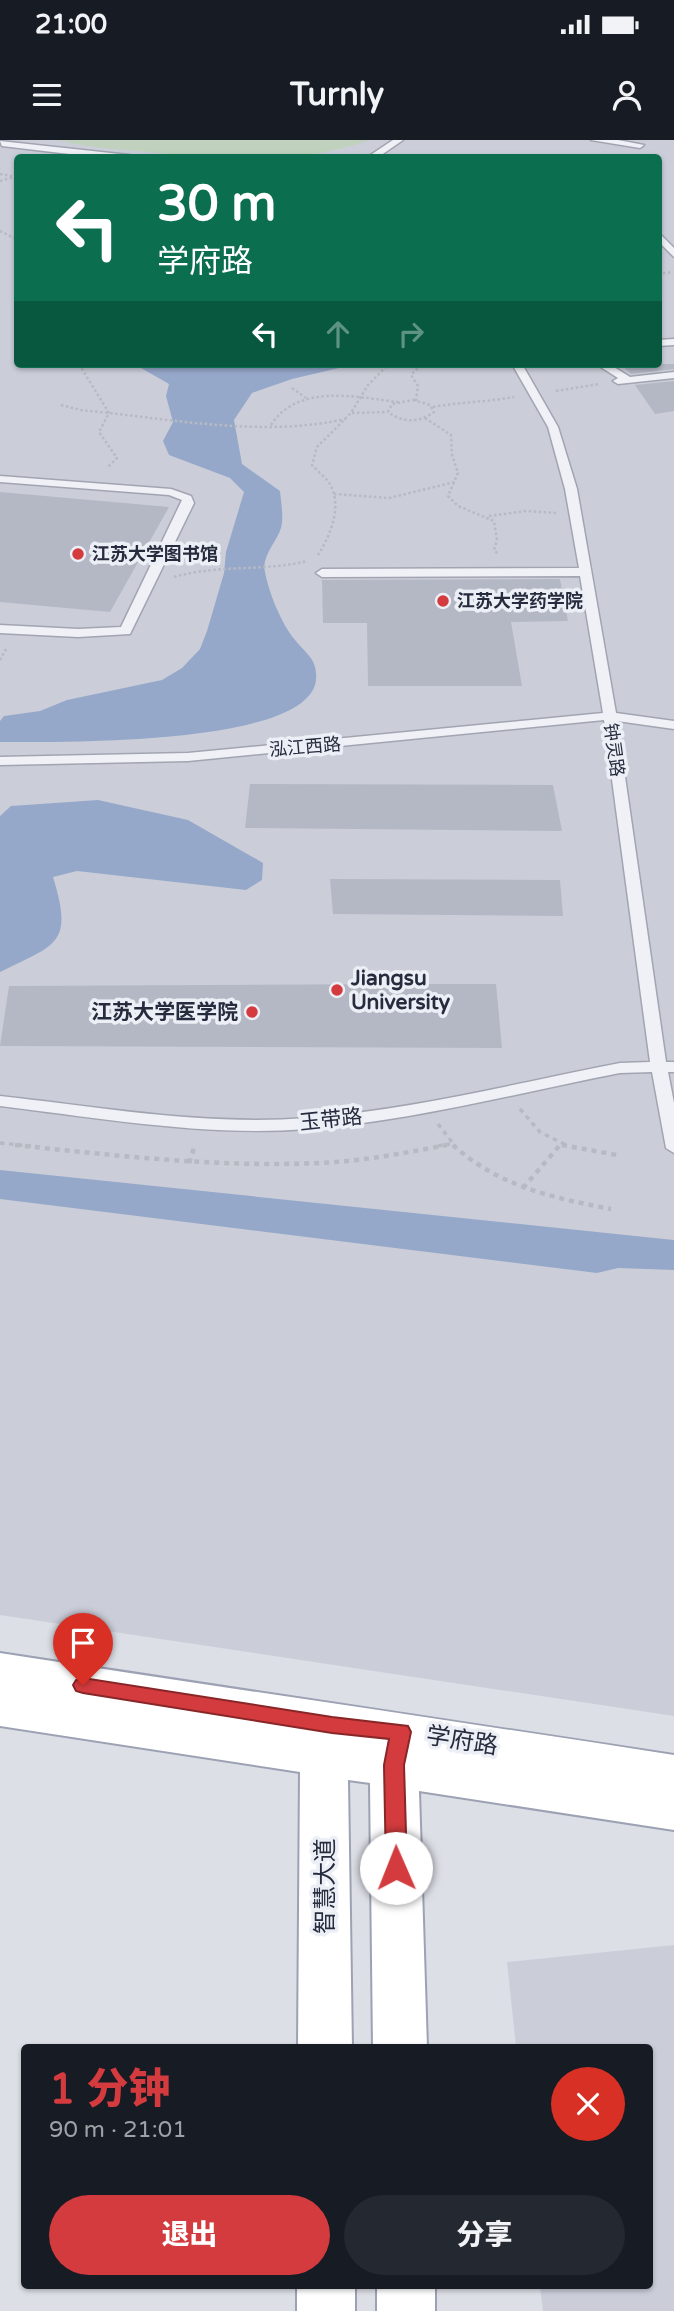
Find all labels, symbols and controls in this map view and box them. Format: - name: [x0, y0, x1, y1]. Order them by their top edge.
- text: 21:00: [35, 9, 107, 40]
- icon: menu: [28, 76, 66, 114]
- text: Turnly: [290, 76, 384, 114]
- icon: person: [608, 76, 646, 114]
- text: 30 m: [157, 175, 276, 234]
- icon: left: [42, 182, 133, 273]
- text: 学府路: [157, 243, 253, 281]
- icon: left: [246, 315, 284, 353]
- icon: ahead: [319, 315, 357, 353]
- icon: right: [392, 315, 430, 353]
- place label: 江苏大学图书馆: [92, 543, 218, 565]
- marker: 江苏大学图书馆: [70, 546, 86, 562]
- place label: 江苏大学药学院: [457, 590, 583, 612]
- marker: 江苏大学药学院: [435, 593, 451, 609]
- street label: 钟灵路: [599, 722, 629, 778]
- street label: 泓江西路: [268, 733, 342, 761]
- place label: Jiangsu University: [350, 966, 451, 1015]
- marker: Jiangsu University: [329, 982, 345, 998]
- place label: 江苏大学医学院: [91, 1000, 238, 1025]
- marker: 江苏大学医学院: [244, 1004, 260, 1020]
- street label: 玉带路: [298, 1104, 364, 1136]
- pin: [53, 1613, 113, 1685]
- icon: arrive: [64, 1624, 102, 1662]
- street label: 学府路: [424, 1721, 500, 1761]
- position arrow: [359, 1831, 433, 1905]
- street label: 智慧大道: [311, 1838, 340, 1934]
- text: 1 分钟: [49, 2064, 170, 2115]
- button: close: [551, 2067, 625, 2141]
- text: 90 m · 21:01: [49, 2116, 187, 2144]
- button: 退出: [49, 2195, 330, 2275]
- button: 分享: [344, 2195, 625, 2275]

